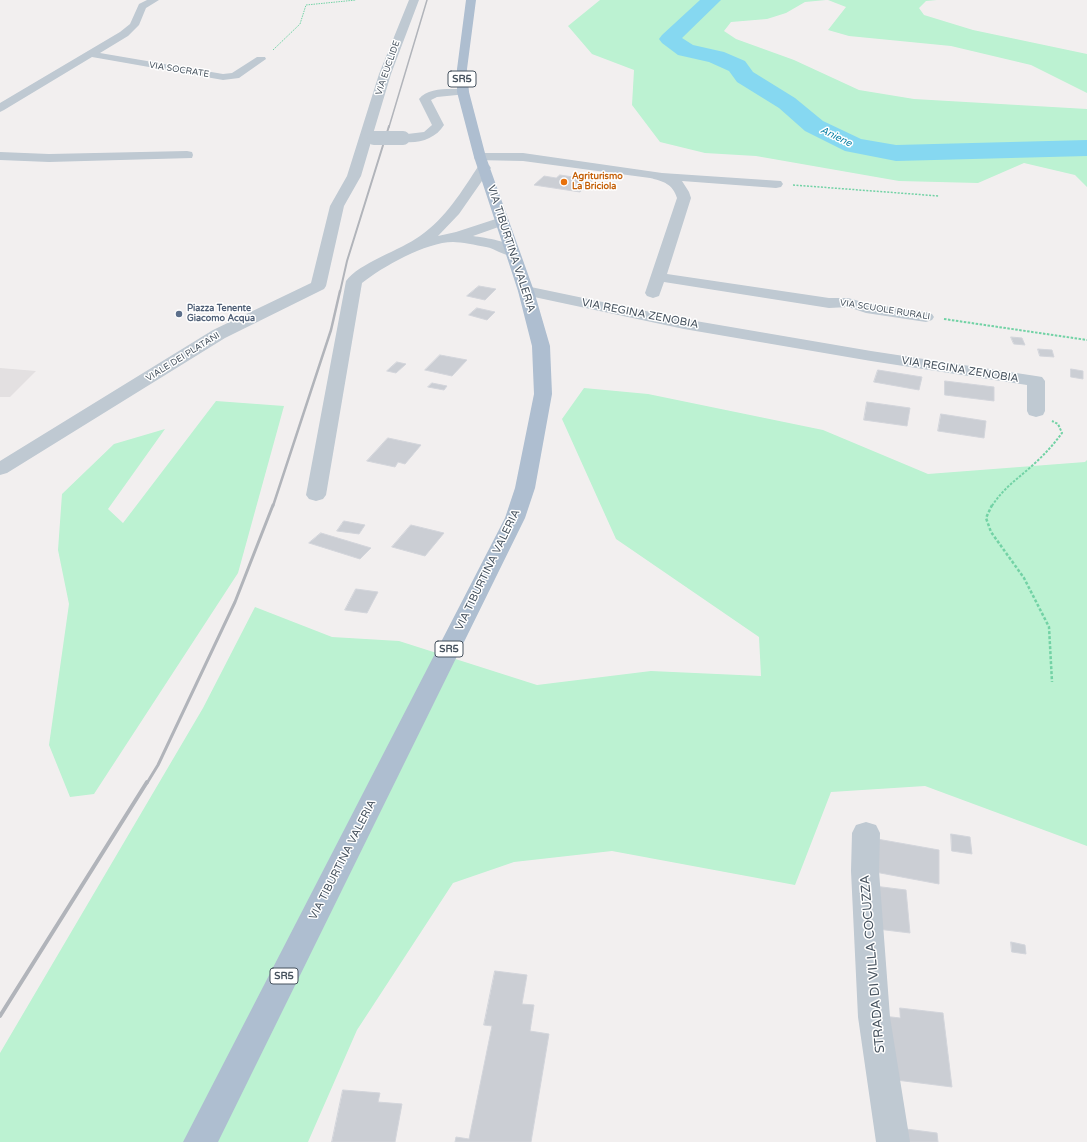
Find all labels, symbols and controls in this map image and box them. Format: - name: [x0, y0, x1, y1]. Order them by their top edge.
- street label: VIA EUCLIDE: [374, 39, 402, 97]
- street label: VIA SOCRATE: [148, 60, 210, 80]
- road number: SR5: [448, 71, 476, 87]
- water label: Aniene: [818, 124, 854, 150]
- place label: Agriturismo La Briciola: [572, 172, 623, 193]
- marker: Agriturismo La Briciola: [559, 177, 569, 187]
- street label: VIA TIBURTINA VALERIA: [484, 184, 538, 314]
- street label: VIA REGINA ZENOBIA: [580, 296, 700, 332]
- street label: VIA SCUOLE RURALI: [839, 298, 931, 322]
- place label: Piazza Tenente Giacomo Acqua: [187, 304, 255, 325]
- marker: Piazza Tenente Giacomo Acqua: [174, 309, 184, 319]
- street label: VIALE DEI PLATANI: [144, 330, 222, 384]
- street label: VIA REGINA ZENOBIA: [900, 354, 1020, 386]
- street label: VIA TIBURTINA VALERIA: [453, 507, 523, 633]
- road number: SR5: [435, 641, 463, 657]
- street label: VIA TIBURTINA VALERIA: [307, 798, 379, 922]
- street label: STRADA DI VILLA COCUZZA: [857, 874, 889, 1054]
- road number: SR5: [270, 968, 298, 984]

